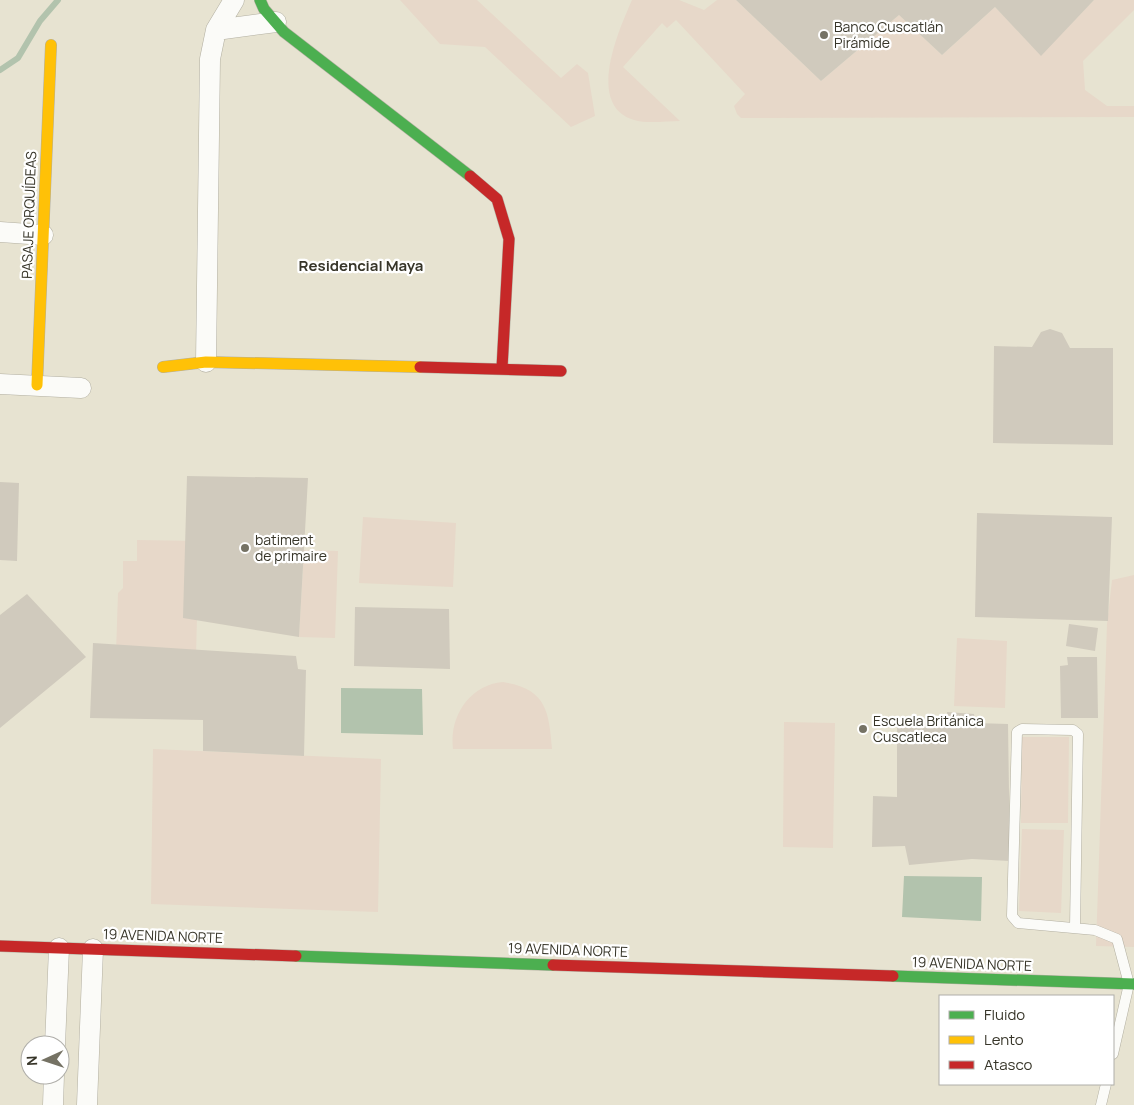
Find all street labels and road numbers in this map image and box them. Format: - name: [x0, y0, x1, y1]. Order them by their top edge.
- street label: PASAJE ORQUÍDEAS: [17, 150, 40, 279]
- street label: 19 AVENIDA NORTE: [103, 924, 223, 947]
- street label: 19 AVENIDA NORTE: [508, 938, 628, 961]
- street label: 19 AVENIDA NORTE: [912, 952, 1032, 975]

